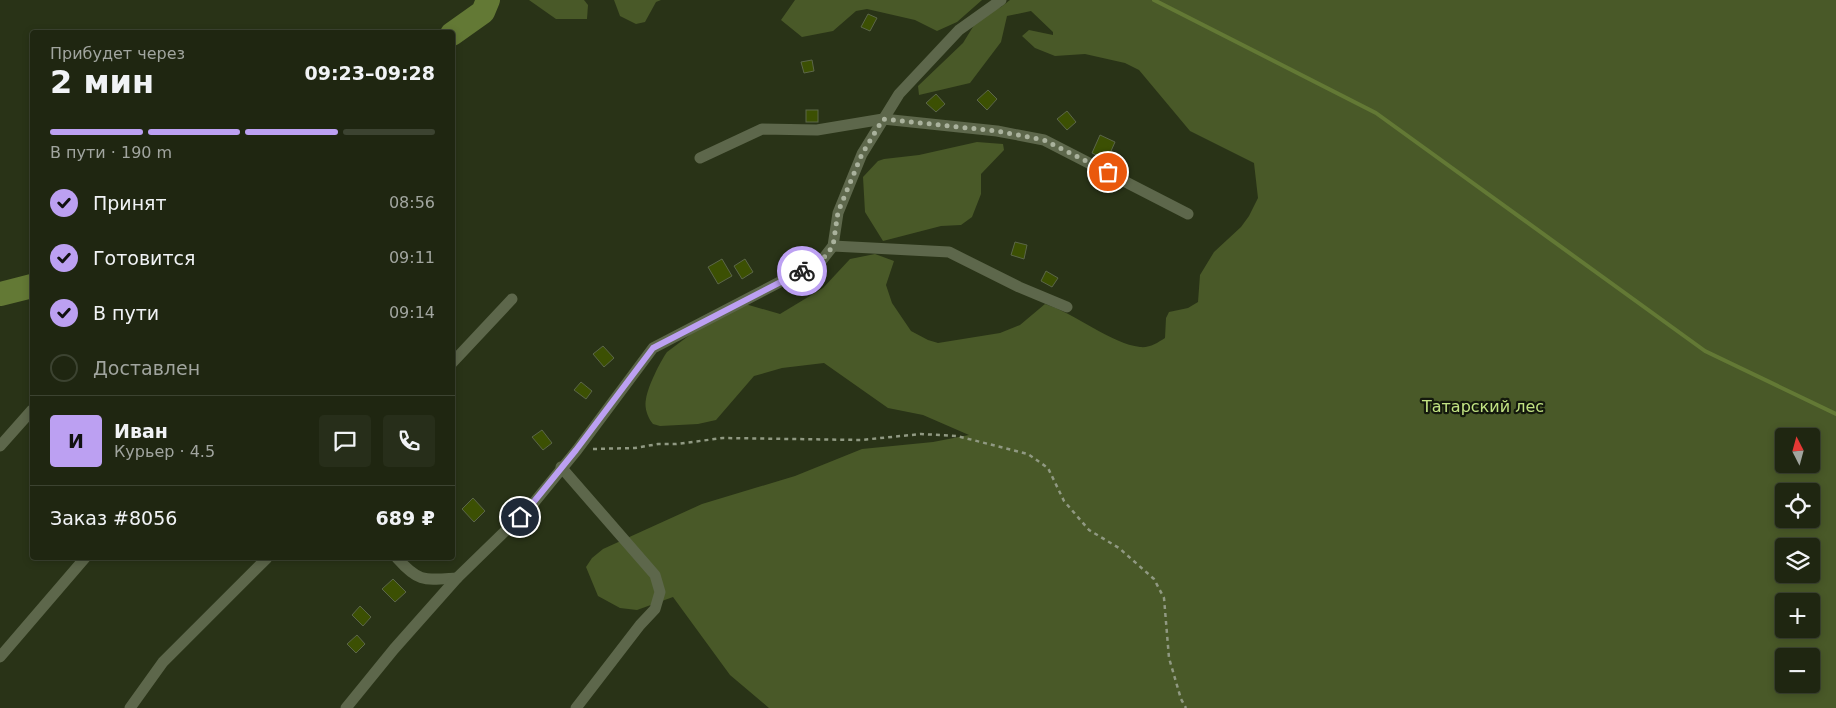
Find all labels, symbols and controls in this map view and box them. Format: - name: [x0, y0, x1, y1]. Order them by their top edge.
- text: Прибудет через: [50, 44, 185, 63]
- text: 09:23–09:28: [305, 62, 435, 84]
- text: 2 мин: [50, 63, 154, 101]
- text: В пути · 190 m: [50, 143, 172, 162]
- pin: [1087, 151, 1129, 193]
- icon: bag: [1094, 158, 1122, 186]
- icon: check: [50, 189, 78, 217]
- text: Принят: [93, 192, 167, 214]
- text: 08:56: [389, 193, 435, 212]
- icon: check: [50, 244, 78, 272]
- courier: [777, 246, 827, 296]
- text: Готовится: [93, 247, 195, 269]
- text: 09:11: [389, 248, 435, 267]
- icon: bike: [788, 257, 816, 285]
- icon: check: [50, 299, 78, 327]
- text: В пути: [93, 302, 159, 324]
- text: 09:14: [389, 303, 435, 322]
- text: Доставлен: [93, 357, 200, 379]
- park label: Татарский лес: [1421, 397, 1544, 416]
- button: chat: [319, 415, 371, 467]
- button: phone: [383, 415, 435, 467]
- text: Иван: [114, 420, 168, 442]
- north arrow: [1775, 428, 1820, 472]
- map controls: [1775, 428, 1820, 693]
- text: И: [68, 430, 84, 452]
- text: Курьер · 4.5: [114, 442, 215, 461]
- button: locate: [1775, 483, 1820, 528]
- pin: [499, 496, 541, 538]
- icon: home: [506, 503, 534, 531]
- text: Заказ #8056: [50, 507, 177, 529]
- text: 689 ₽: [376, 507, 435, 529]
- button: layers: [1775, 538, 1820, 583]
- button: +: [1775, 593, 1820, 638]
- button: −: [1775, 648, 1820, 693]

